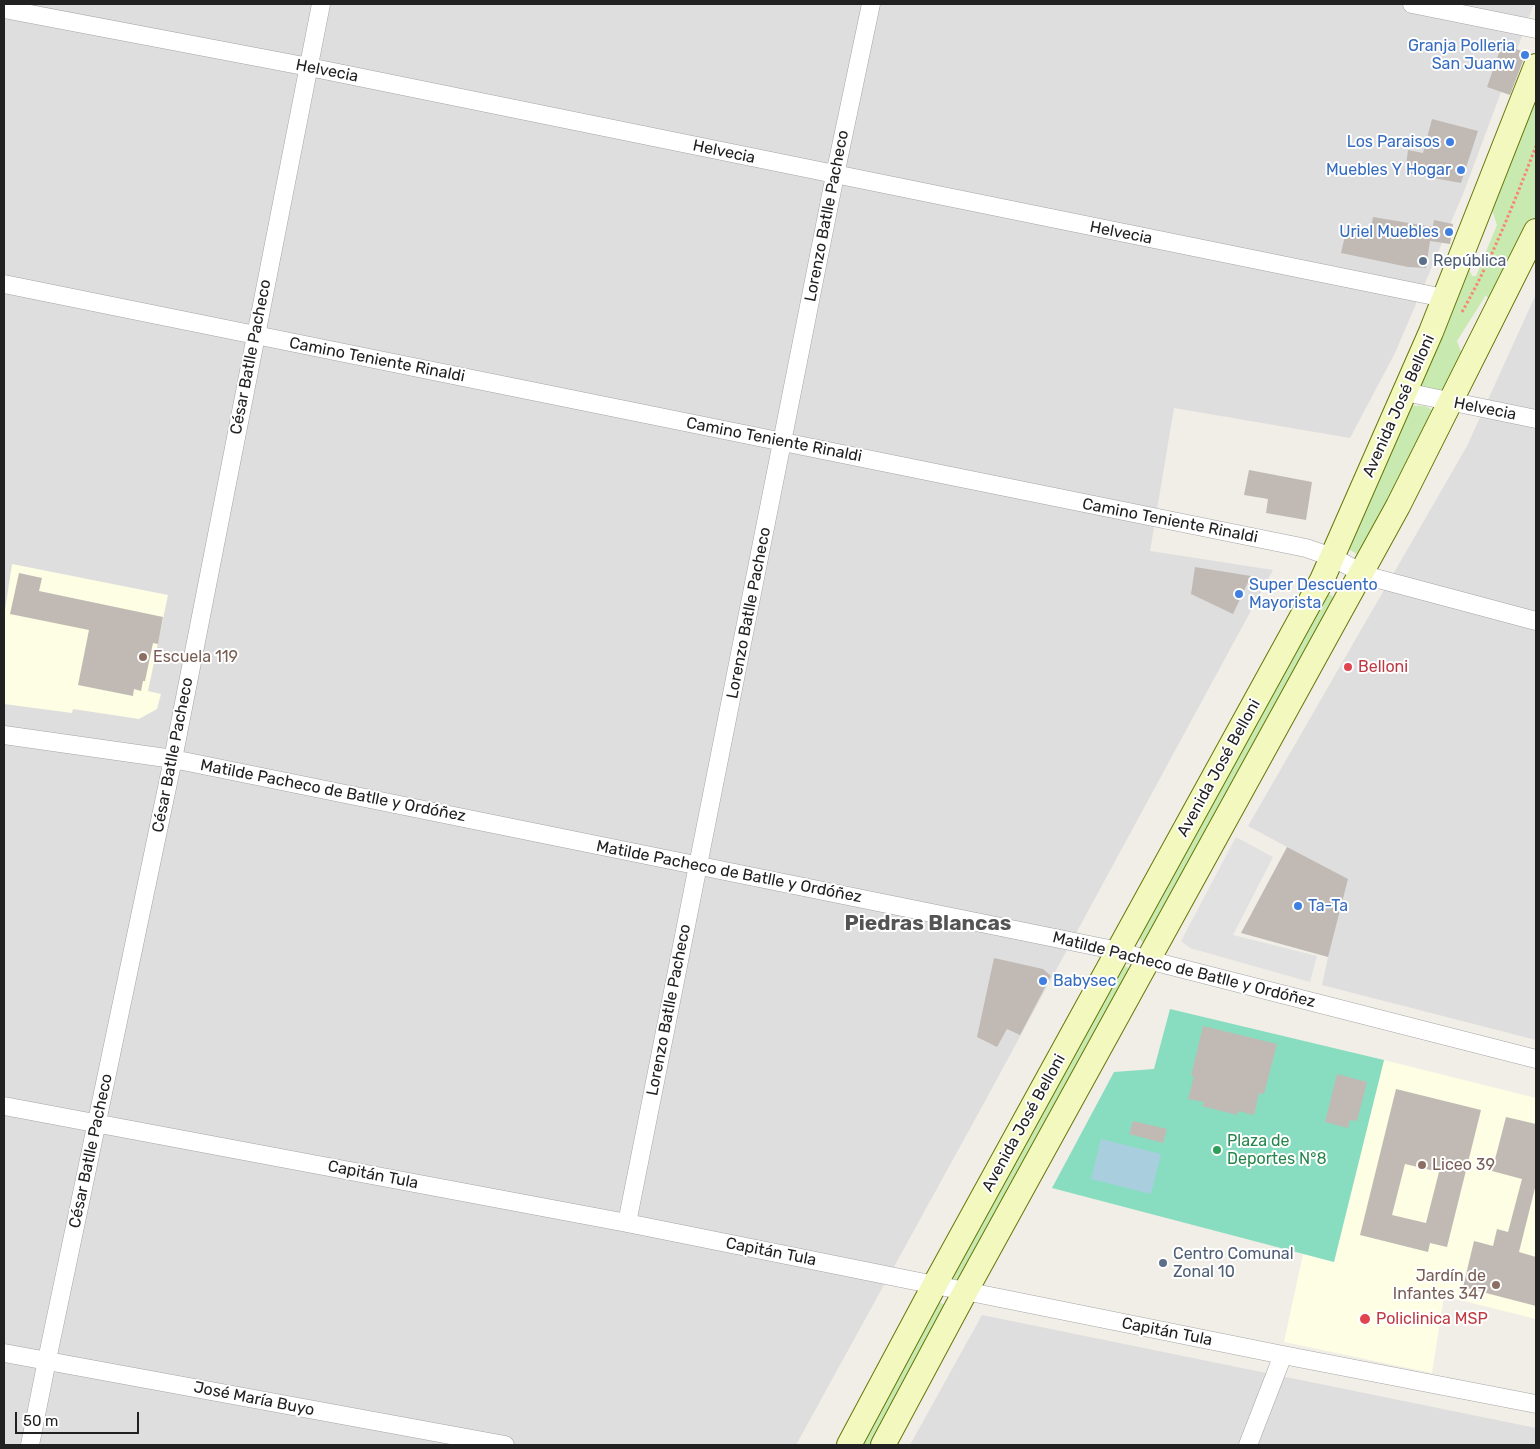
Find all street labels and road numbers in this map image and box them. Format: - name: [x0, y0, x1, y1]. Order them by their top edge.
- street label: Helvecia: [294, 56, 360, 86]
- street label: Lorenzo Batlle Pacheco: [801, 128, 853, 304]
- street label: Helvecia: [691, 136, 757, 168]
- street label: Helvecia: [1088, 218, 1154, 248]
- street label: César Batlle Pacheco: [227, 278, 275, 436]
- street label: Avenida José Belloni: [1359, 332, 1439, 480]
- street label: Camino Teniente Rinaldi: [288, 334, 466, 386]
- street label: Helvecia: [1452, 394, 1518, 424]
- street label: Camino Teniente Rinaldi: [685, 414, 863, 466]
- street label: Camino Teniente Rinaldi: [1081, 495, 1259, 547]
- street label: Lorenzo Batlle Pacheco: [723, 525, 775, 701]
- street label: César Batlle Pacheco: [149, 676, 197, 834]
- street label: Avenida José Belloni: [1173, 696, 1265, 840]
- street label: Matilde Pacheco de Batlle y Ordóñez: [199, 756, 467, 826]
- street label: Matilde Pacheco de Batlle y Ordóñez: [595, 837, 863, 907]
- street label: Lorenzo Batlle Pacheco: [643, 922, 695, 1098]
- street label: Matilde Pacheco de Batlle y Ordóñez: [1051, 928, 1317, 1012]
- street label: Avenida José Belloni: [978, 1051, 1070, 1195]
- street label: César Batlle Pacheco: [65, 1072, 117, 1230]
- street label: Capitán Tula: [326, 1157, 420, 1193]
- street label: Capitán Tula: [724, 1234, 818, 1270]
- street label: Capitán Tula: [1120, 1314, 1214, 1350]
- street label: José María Buyo: [192, 1378, 316, 1420]

